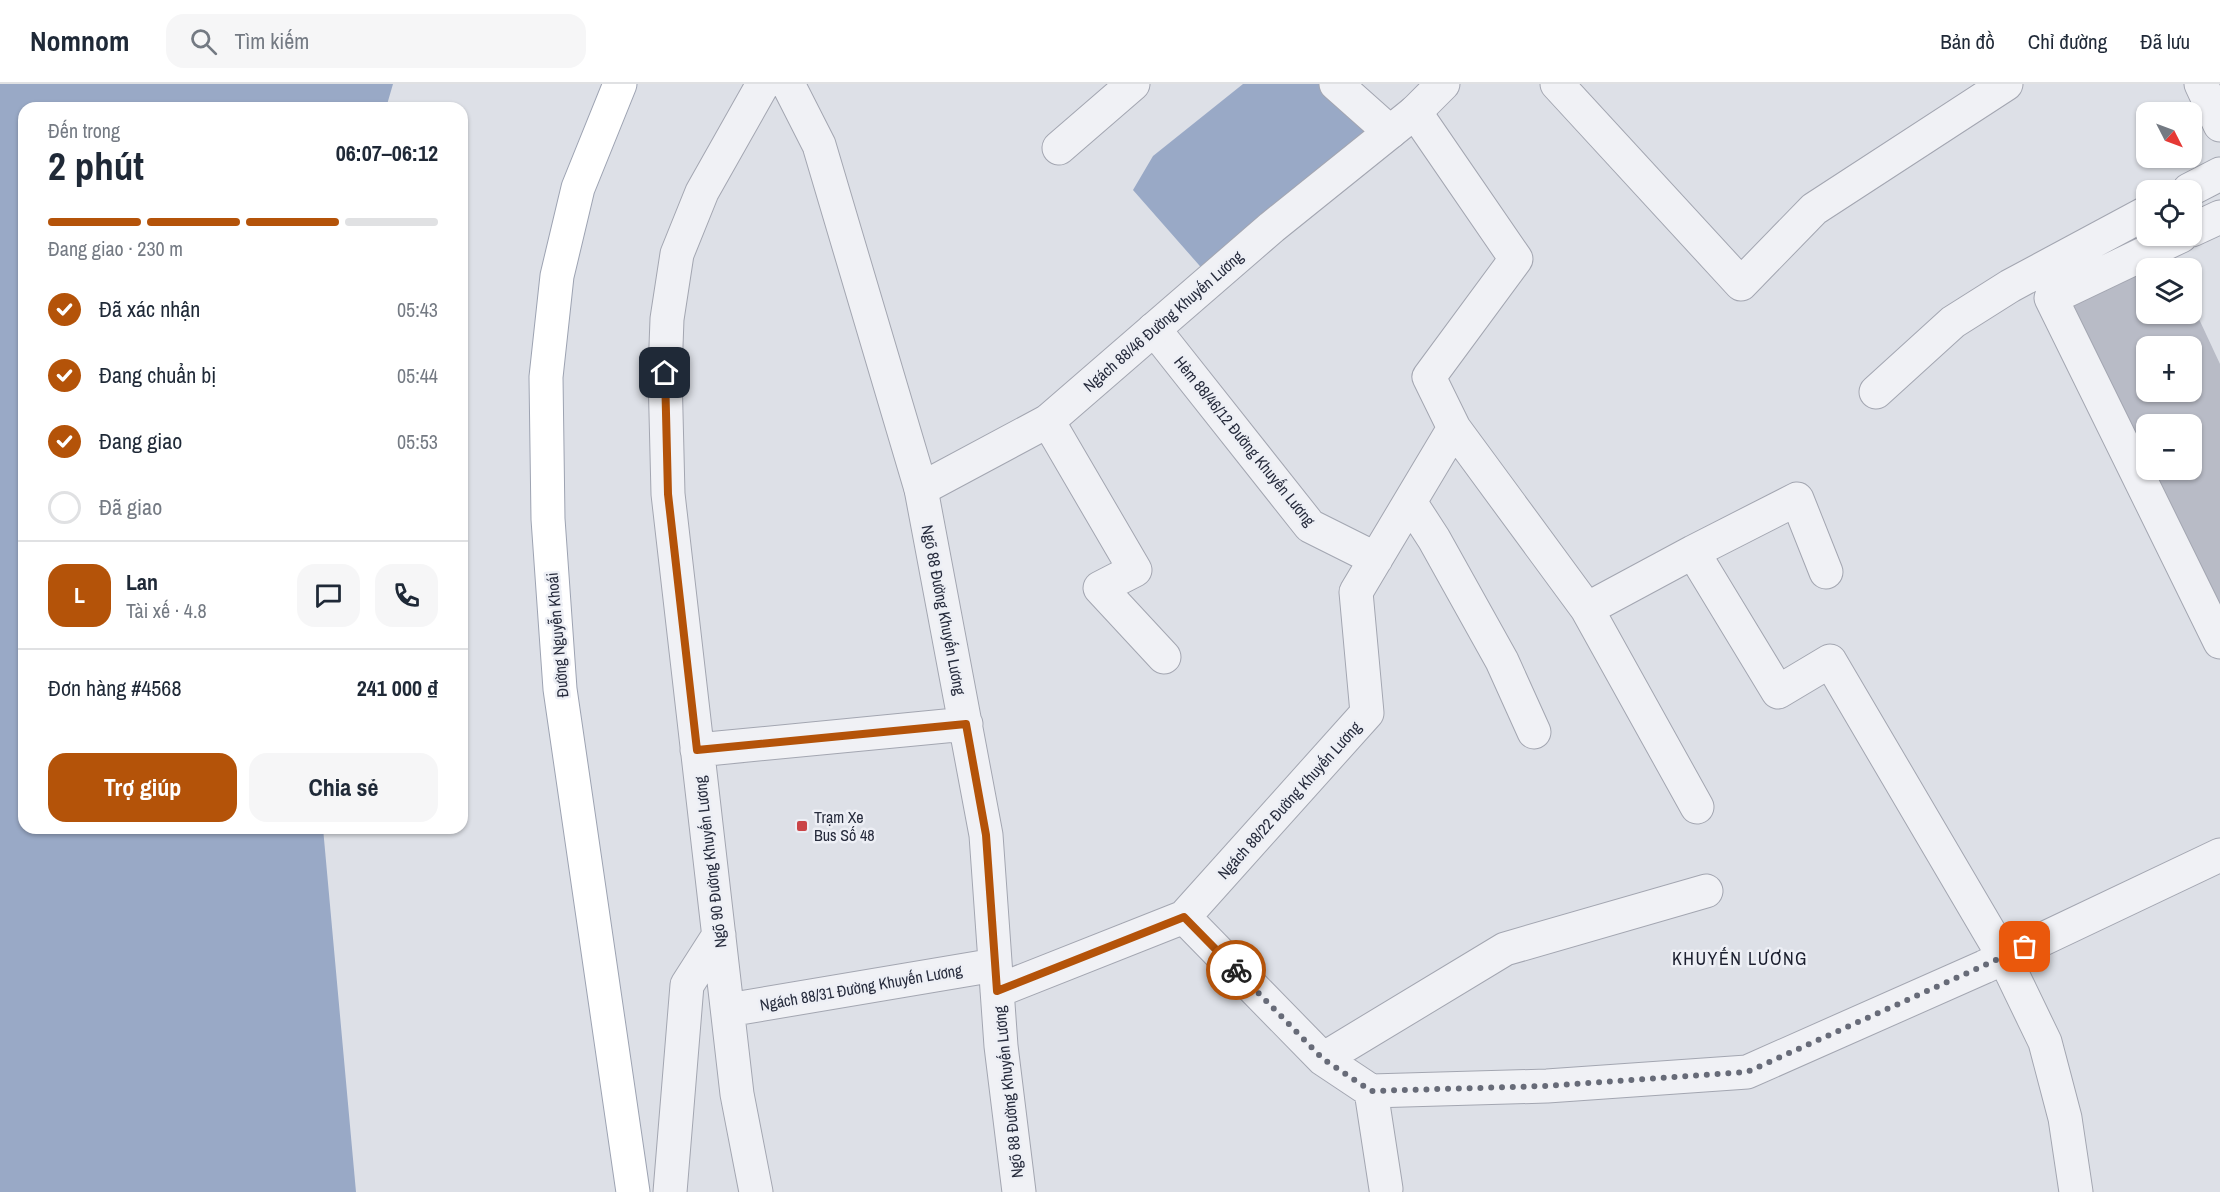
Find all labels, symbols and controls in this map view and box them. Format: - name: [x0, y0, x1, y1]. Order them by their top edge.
- search box: [166, 14, 586, 68]
- text: Nomnom: [30, 22, 130, 60]
- icon: search: [187, 25, 220, 58]
- text: Tìm kiếm: [235, 26, 309, 56]
- text: Bản đồ: [1940, 27, 1995, 56]
- text: Chỉ đường: [2028, 27, 2107, 56]
- text: Đã lưu: [2140, 27, 2190, 56]
- north arrow: [2136, 102, 2202, 168]
- map controls: [2136, 102, 2202, 480]
- text: Đến trong: [48, 117, 120, 144]
- text: 06:07–06:12: [336, 138, 438, 168]
- text: 2 phút: [48, 140, 144, 192]
- button: locate: [2136, 180, 2202, 246]
- text: Đang giao · 230 m: [48, 235, 183, 262]
- street label: Ngách 88/46 Đường Khuyến Lương: [1078, 245, 1248, 397]
- button: layers: [2136, 258, 2202, 324]
- icon: check: [48, 293, 81, 326]
- text: Đã xác nhận: [99, 294, 200, 324]
- text: 05:43: [397, 296, 438, 323]
- button: +: [2136, 336, 2202, 402]
- pin: [639, 347, 690, 398]
- street label: Hẻm 88/46/12 Đường Khuyến Lương: [1169, 351, 1321, 531]
- icon: home: [648, 356, 681, 389]
- icon: check: [48, 359, 81, 392]
- text: Đang chuẩn bị: [99, 360, 216, 390]
- text: 05:44: [397, 362, 438, 389]
- button: −: [2136, 414, 2202, 480]
- icon: check: [48, 425, 81, 458]
- text: Đang giao: [99, 426, 182, 456]
- text: 05:53: [397, 428, 438, 455]
- text: Đã giao: [99, 492, 162, 522]
- street label: Ngõ 88 Đường Khuyến Lương: [917, 523, 971, 698]
- button: chat: [297, 564, 360, 627]
- button: phone: [375, 564, 438, 627]
- text: Lan: [126, 567, 158, 597]
- street label: Đường Nguyễn Khoái: [541, 572, 573, 698]
- text: L: [74, 580, 85, 610]
- text: Tài xế · 4.8: [126, 597, 207, 624]
- text: Đơn hàng #4568: [48, 673, 181, 703]
- text: 241 000 ₫: [357, 673, 438, 703]
- street label: Ngách 88/22 Đường Khuyến Lương: [1212, 716, 1366, 884]
- button: Trợ giúp: [48, 753, 237, 822]
- button: Chia sẻ: [249, 753, 438, 822]
- street label: Ngõ 90 Đường Khuyến Lương: [688, 774, 731, 949]
- place label: Trạm Xe Bus Số 48: [814, 806, 875, 846]
- marker: Trạm Xe Bus Số 48: [795, 819, 809, 833]
- pin: [1999, 921, 2050, 972]
- icon: bag: [2008, 930, 2041, 963]
- courier: [1206, 940, 1266, 1000]
- district label: KHUYẾN LƯƠNG: [1672, 946, 1808, 971]
- icon: bike: [1220, 954, 1253, 987]
- street label: Ngách 88/31 Đường Khuyến Lương: [758, 958, 965, 1016]
- street label: Ngõ 88 Đường Khuyến Lương: [988, 1004, 1028, 1179]

